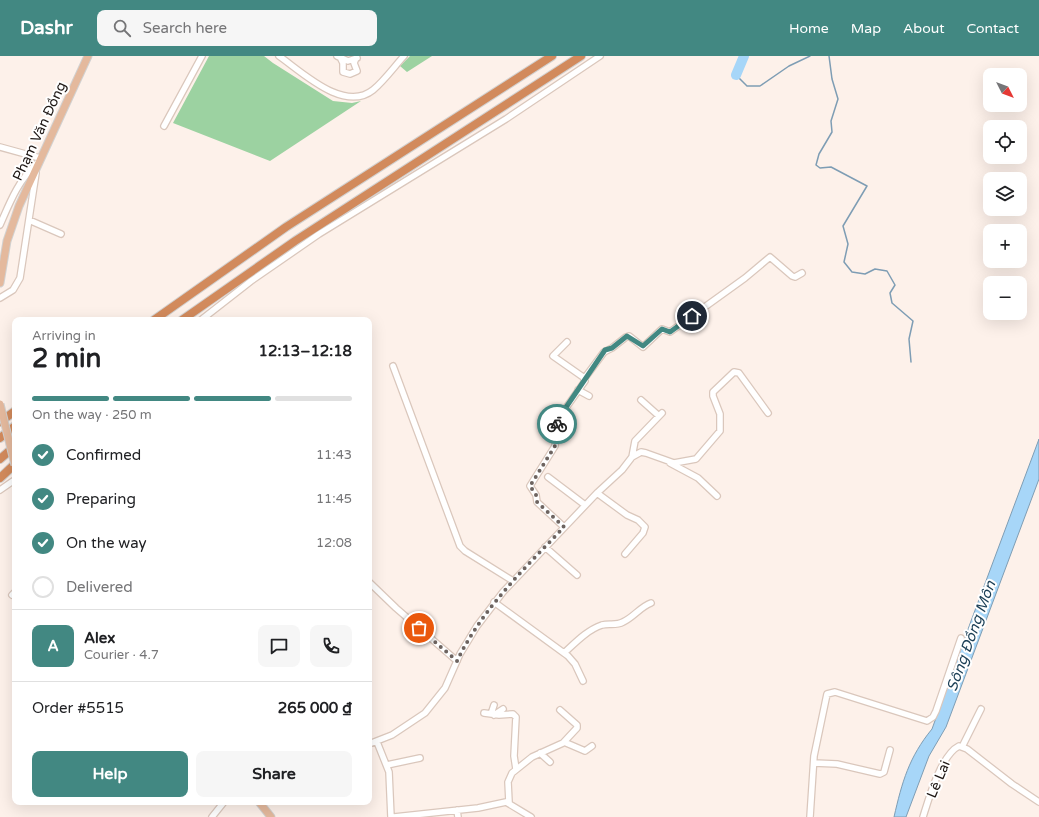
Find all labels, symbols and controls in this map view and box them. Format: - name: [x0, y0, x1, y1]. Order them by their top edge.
- search box: [97, 10, 377, 46]
- text: Dashr: [20, 17, 73, 39]
- icon: search: [111, 17, 133, 39]
- text: Search here: [143, 19, 227, 37]
- text: Home: [789, 20, 829, 37]
- text: Map: [851, 20, 881, 37]
- text: About: [903, 20, 945, 37]
- text: Contact: [967, 20, 1019, 37]
- north arrow: [983, 68, 1027, 112]
- map controls: [983, 68, 1027, 320]
- street label: Phạm Văn Đồng: [9, 79, 70, 183]
- button: locate: [983, 120, 1027, 164]
- button: layers: [983, 172, 1027, 216]
- button: +: [983, 224, 1027, 268]
- button: −: [983, 276, 1027, 320]
- pin: [675, 299, 709, 333]
- icon: home: [681, 305, 703, 327]
- text: Arriving in: [32, 328, 96, 344]
- text: 12:13–12:18: [259, 342, 352, 360]
- text: 2 min: [32, 343, 101, 374]
- courier: [537, 404, 577, 444]
- text: On the way · 250 m: [32, 407, 152, 423]
- icon: bike: [546, 413, 568, 435]
- icon: check: [32, 444, 54, 466]
- text: Confirmed: [66, 446, 141, 464]
- text: 11:43: [316, 447, 352, 463]
- icon: check: [32, 488, 54, 510]
- text: Preparing: [66, 490, 136, 508]
- text: 11:45: [316, 491, 352, 507]
- icon: check: [32, 532, 54, 554]
- text: On the way: [66, 534, 146, 552]
- text: 12:08: [316, 535, 352, 551]
- text: Delivered: [66, 578, 133, 596]
- water label: Sông Đồng Môn: [943, 578, 1000, 694]
- pin: [402, 611, 436, 645]
- icon: bag: [408, 617, 430, 639]
- button: chat: [258, 625, 300, 667]
- button: phone: [310, 625, 352, 667]
- text: Alex: [84, 629, 115, 647]
- text: A: [47, 637, 59, 655]
- text: Courier · 4.7: [84, 647, 159, 663]
- text: Order #5515: [32, 699, 124, 717]
- text: 265 000 ₫: [278, 699, 352, 717]
- button: Help: [32, 751, 188, 797]
- button: Share: [196, 751, 352, 797]
- street label: Lê Lai: [923, 758, 954, 800]

